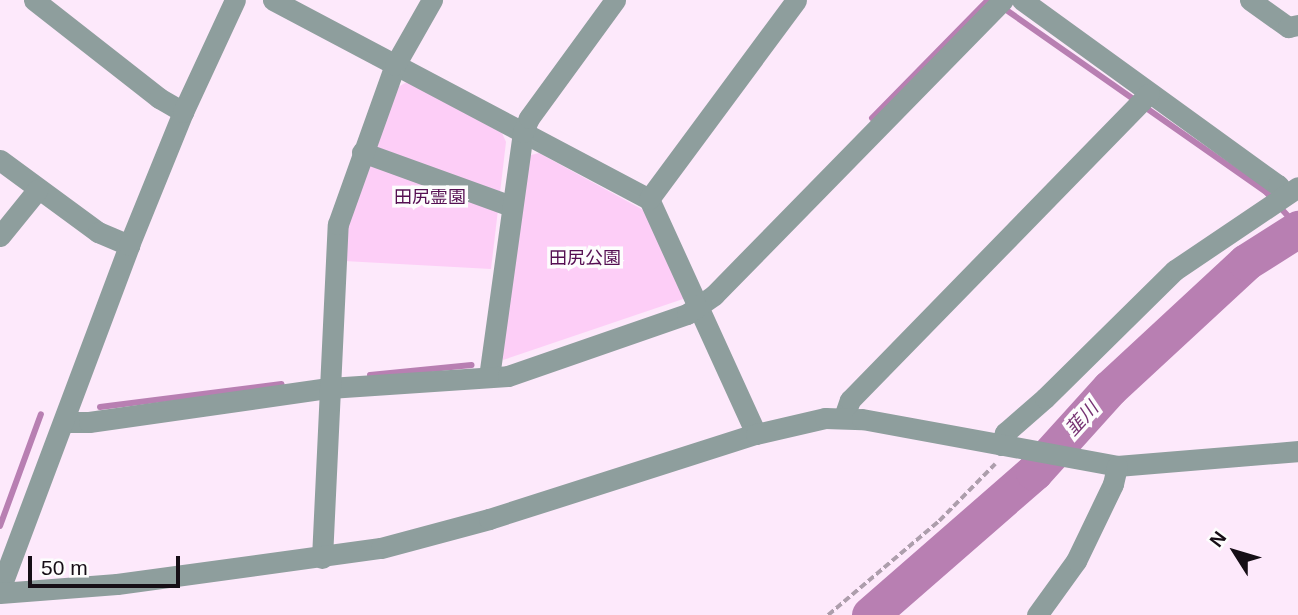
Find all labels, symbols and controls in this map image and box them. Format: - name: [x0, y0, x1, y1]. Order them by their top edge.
- park label: 田尻霊園: [394, 186, 466, 208]
- park label: 田尻公園: [549, 247, 621, 269]
- water label: 韮川: [1061, 397, 1103, 441]
- north arrow: [1200, 517, 1270, 587]
- text: N: [1205, 527, 1230, 551]
- scale bar: [32, 542, 184, 586]
- text: 50 m: [41, 556, 88, 579]

